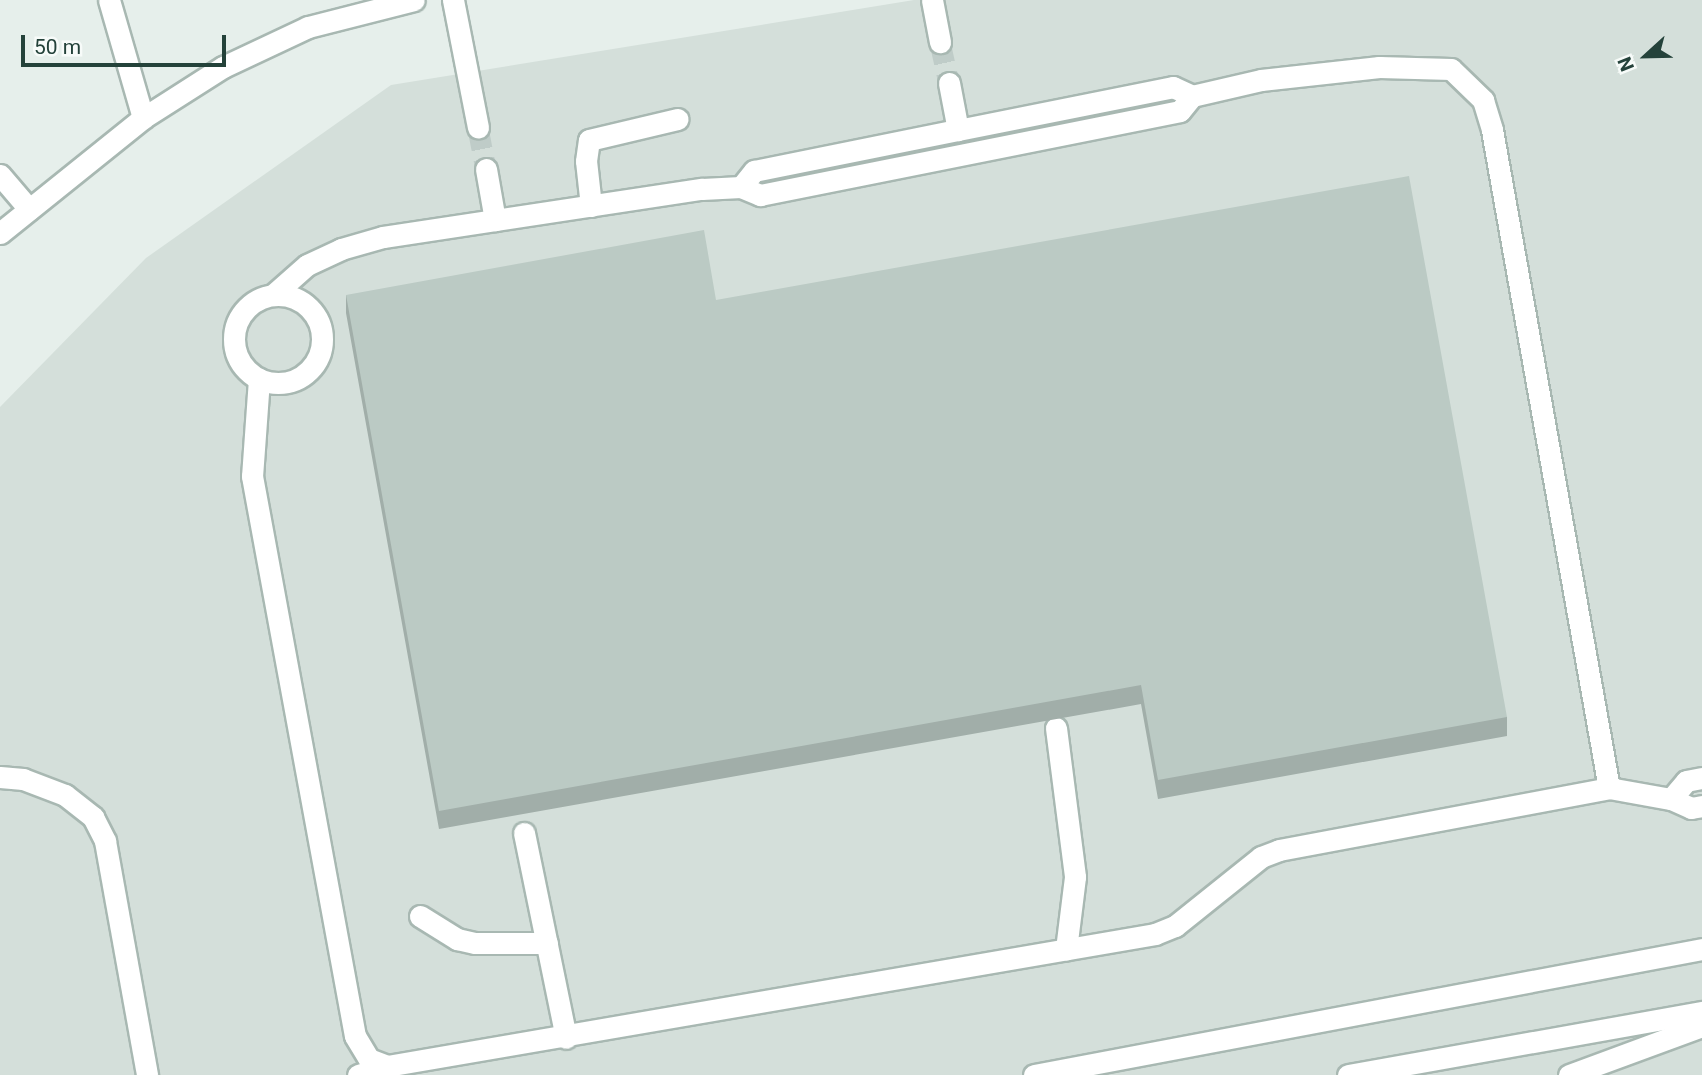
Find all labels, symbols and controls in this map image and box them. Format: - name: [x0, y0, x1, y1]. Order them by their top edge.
- scale bar: [24, 21, 229, 65]
- north arrow: [1611, 21, 1681, 91]
- text: 50 m: [34, 35, 81, 59]
- text: N: [1613, 54, 1639, 75]

